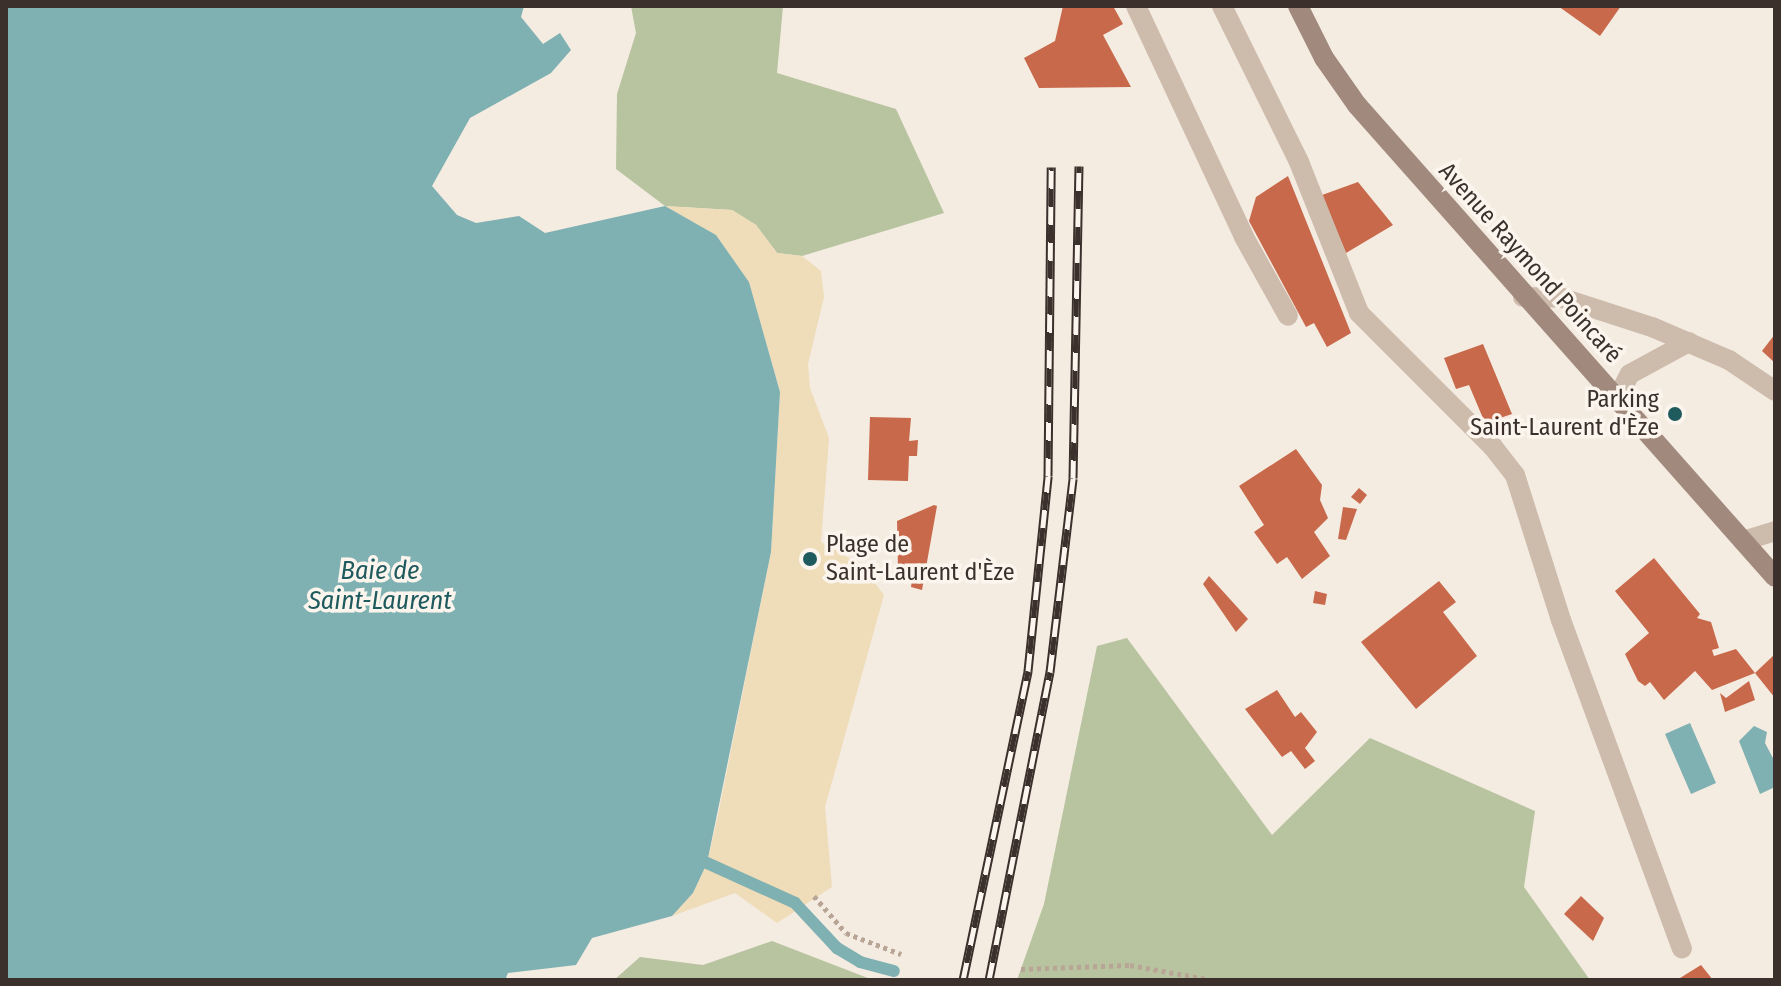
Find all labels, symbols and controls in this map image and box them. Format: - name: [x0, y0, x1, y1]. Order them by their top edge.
- street label: Avenue Raymond Poincaré: [1432, 157, 1628, 369]
- place label: Parking Saint-Laurent d'Èze: [1470, 386, 1659, 442]
- marker: Parking Saint-Laurent d'Èze: [1666, 405, 1684, 423]
- place label: Plage de Saint-Laurent d'Èze: [826, 531, 1015, 587]
- marker: Plage de Saint-Laurent d'Èze: [801, 550, 819, 568]
- water label: Baie de Saint-Laurent: [308, 555, 452, 616]

